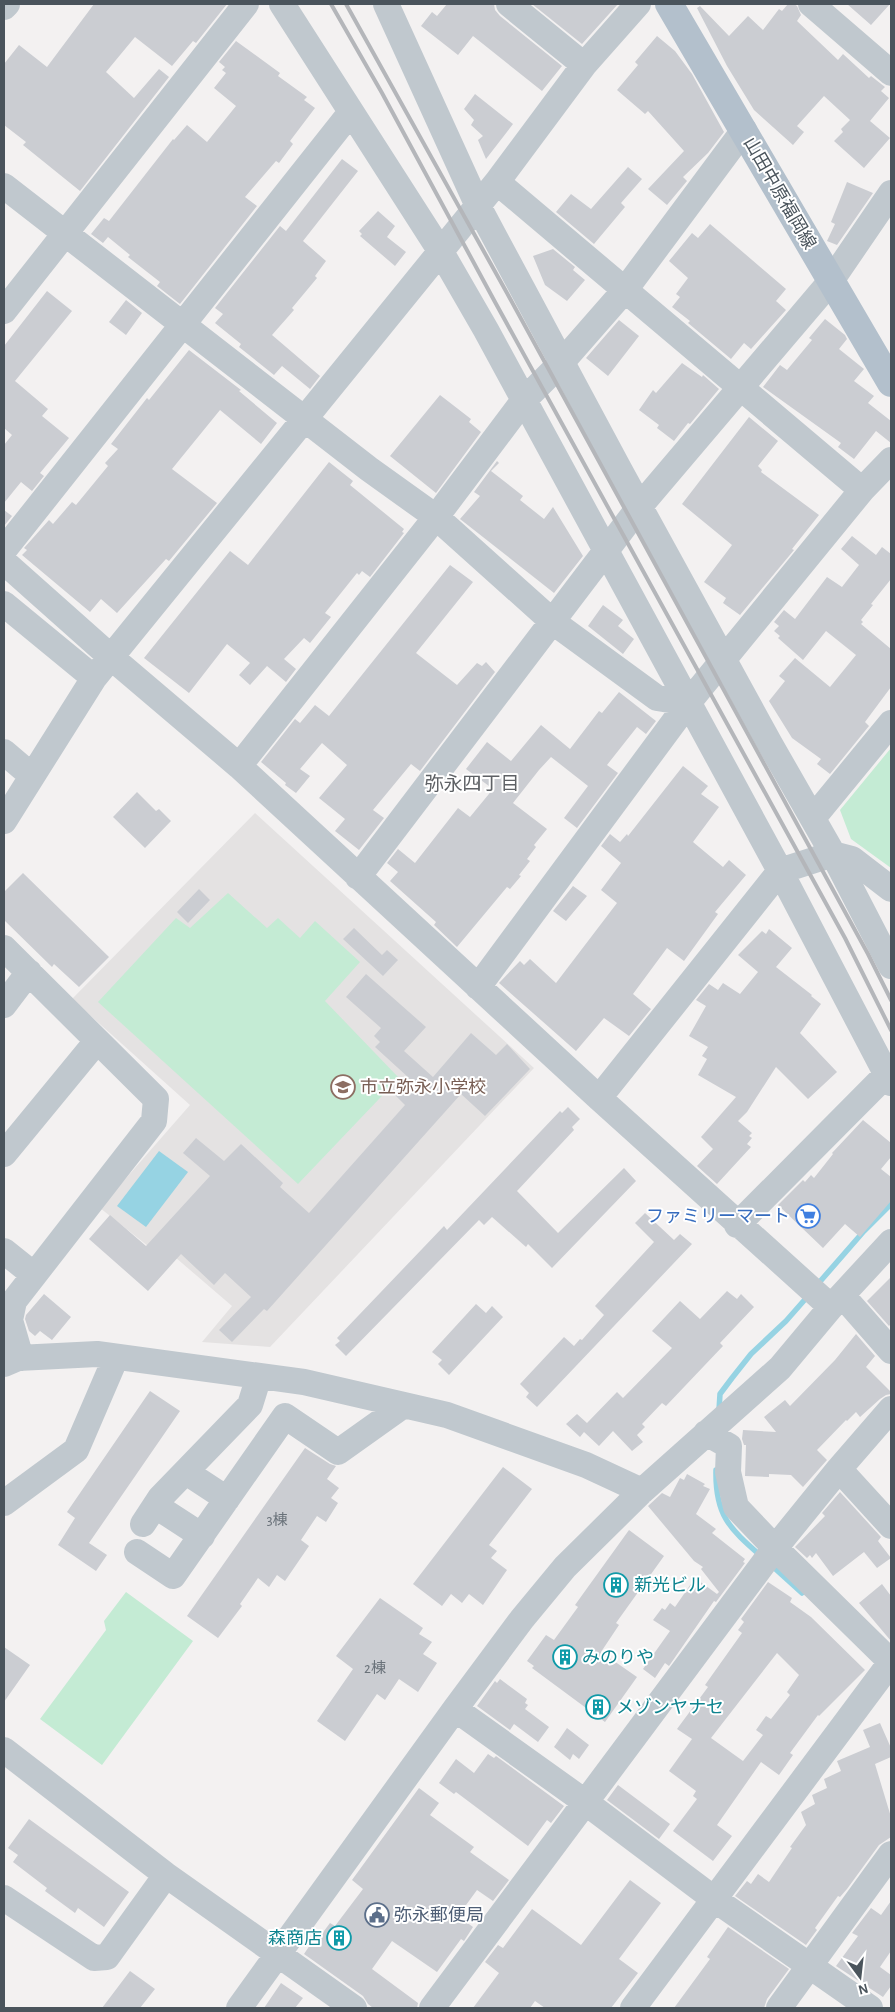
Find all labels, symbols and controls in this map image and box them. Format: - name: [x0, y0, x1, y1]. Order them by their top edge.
- street label: 山田中原福岡線: [740, 133, 820, 253]
- district label: 弥永四丁目: [424, 774, 520, 794]
- school or university icon: 市立弥永小学校: [330, 1074, 356, 1100]
- place label: 市立弥永小学校: [360, 1077, 486, 1097]
- supermarket icon: ファミリーマート: [795, 1203, 821, 1229]
- place label: ファミリーマート: [646, 1208, 790, 1226]
- house number: 3棟: [266, 1511, 288, 1528]
- building icon: 新光ビル: [603, 1572, 629, 1598]
- place label: 新光ビル: [634, 1576, 706, 1595]
- building icon: みのりや: [552, 1644, 578, 1670]
- place label: みのりや: [582, 1648, 654, 1667]
- house number: 2棟: [364, 1659, 386, 1676]
- building icon: メゾンヤナセ: [585, 1694, 611, 1720]
- place label: メゾンヤナセ: [616, 1697, 724, 1717]
- public building icon: 弥永郵便局: [364, 1902, 390, 1928]
- place label: 弥永郵便局: [394, 1905, 484, 1925]
- building icon: 森商店: [326, 1925, 352, 1951]
- place label: 森商店: [268, 1929, 322, 1948]
- north arrow: [835, 1952, 885, 2002]
- text: N: [857, 1981, 870, 1997]

